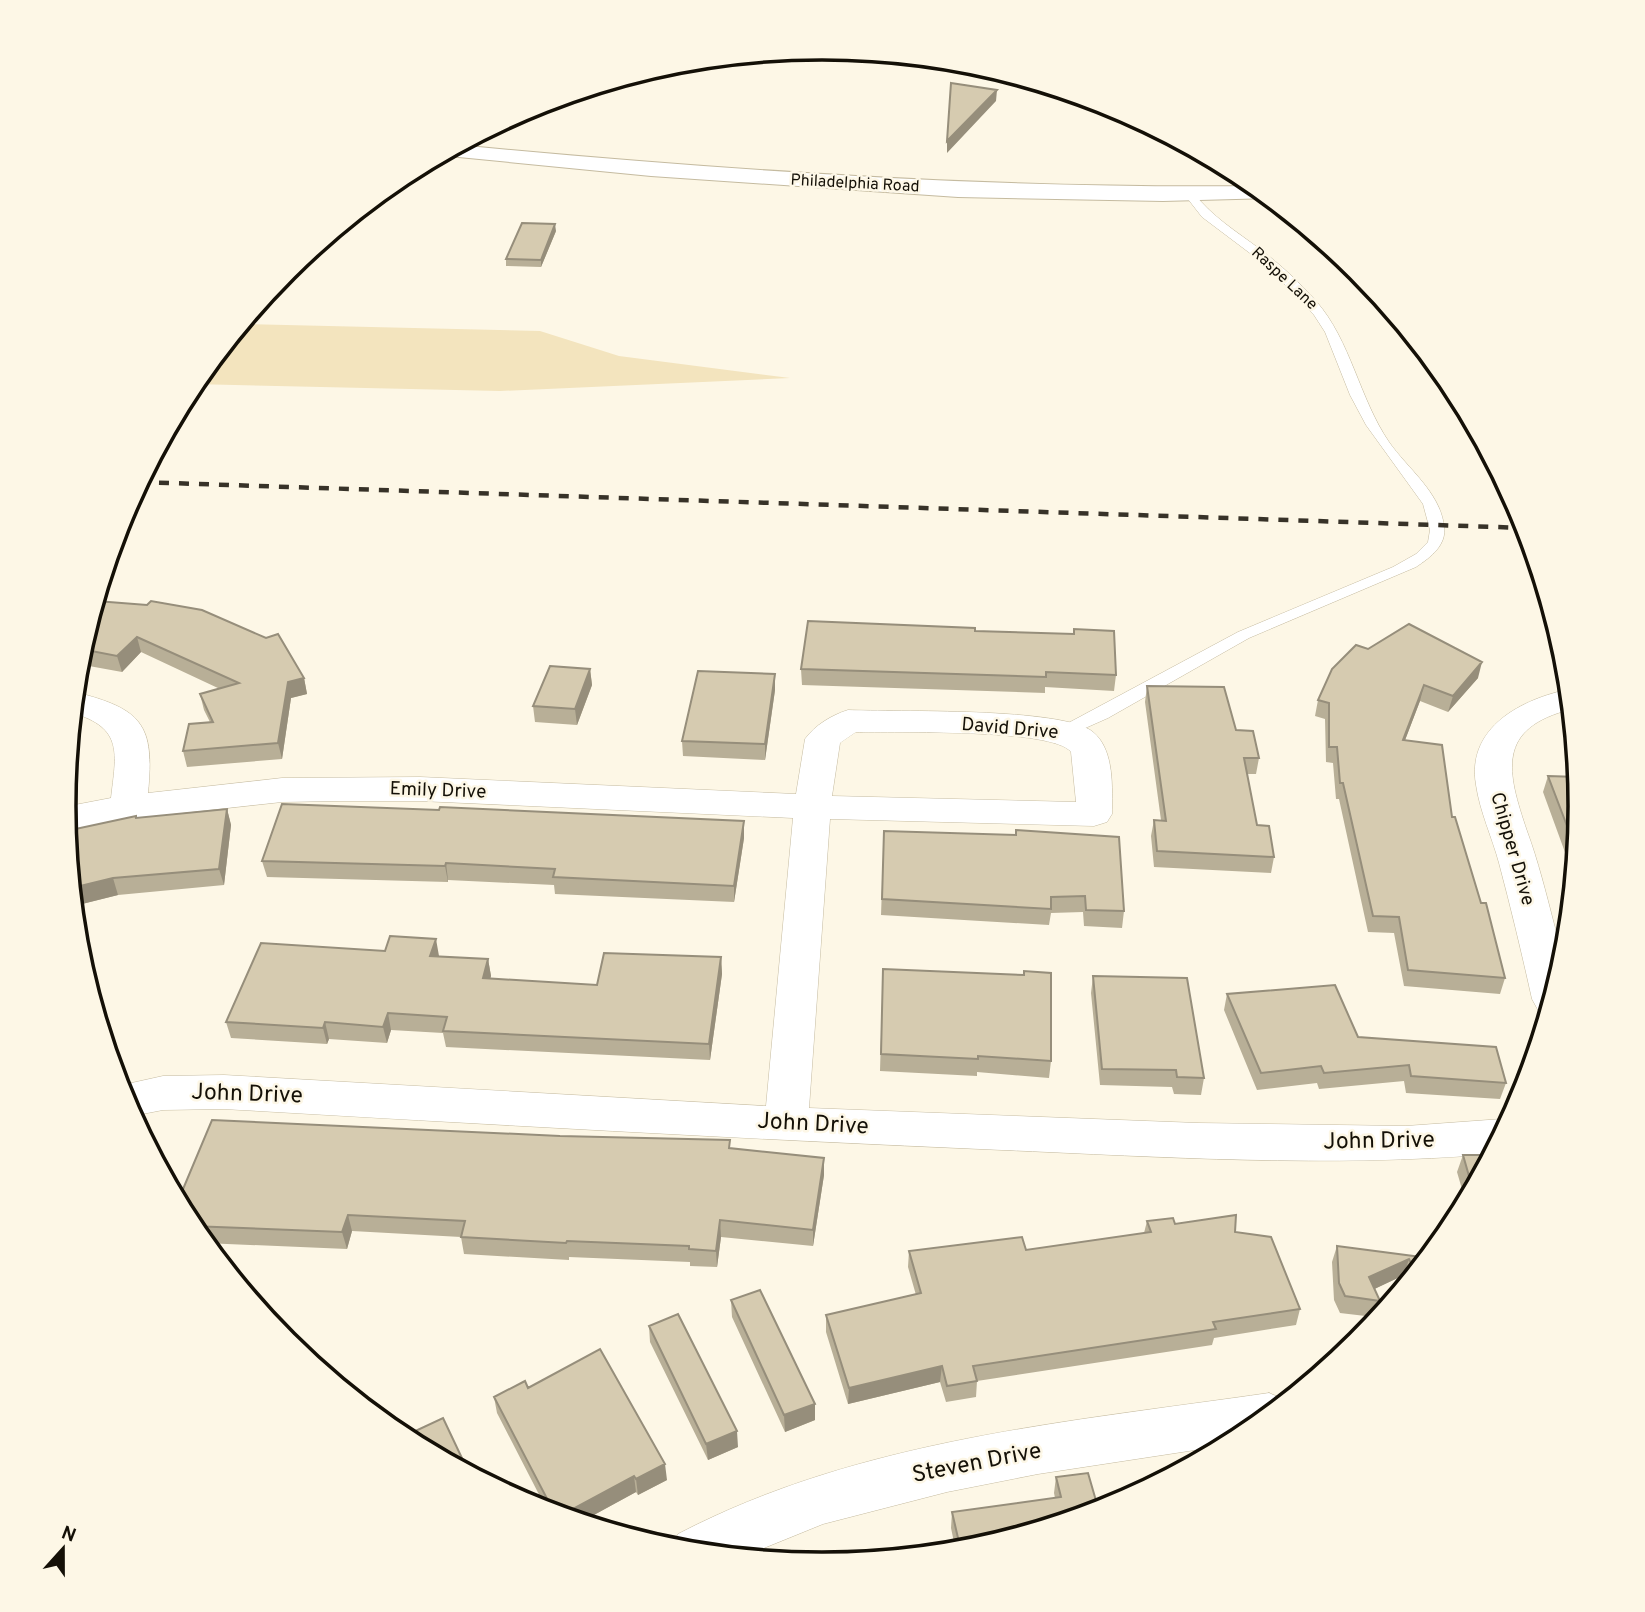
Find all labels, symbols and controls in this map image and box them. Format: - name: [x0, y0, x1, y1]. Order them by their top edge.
- street label: Philadelphia Road: [790, 171, 920, 197]
- street label: Raspe Lane: [1247, 243, 1321, 315]
- street label: David Drive: [960, 713, 1060, 745]
- street label: Emily Drive: [389, 777, 487, 805]
- street label: Chipper Drive: [1484, 790, 1540, 908]
- street label: John Drive: [191, 1079, 303, 1111]
- street label: John Drive: [757, 1108, 869, 1142]
- street label: John Drive: [1323, 1127, 1435, 1157]
- street label: Steven Drive: [910, 1437, 1044, 1491]
- north arrow: [28, 1514, 98, 1584]
- text: N: [58, 1521, 79, 1549]

